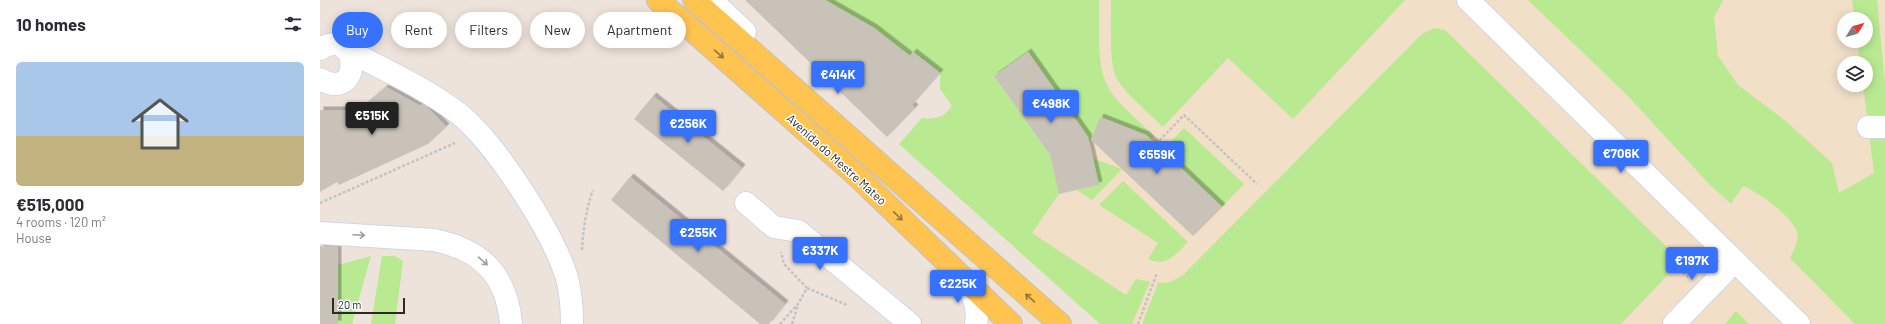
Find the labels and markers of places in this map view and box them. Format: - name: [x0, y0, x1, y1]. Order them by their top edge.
- pin: €414K: [810, 61, 866, 95]
- pin: €498K: [1023, 90, 1079, 124]
- pin: €515K: [344, 102, 400, 136]
- pin: €256K: [660, 110, 716, 144]
- pin: €706K: [1593, 140, 1649, 174]
- pin: €559K: [1129, 141, 1185, 175]
- pin: €255K: [670, 219, 726, 253]
- pin: €337K: [792, 237, 848, 271]
- pin: €197K: [1664, 247, 1720, 281]
- pin: €225K: [930, 270, 986, 304]

